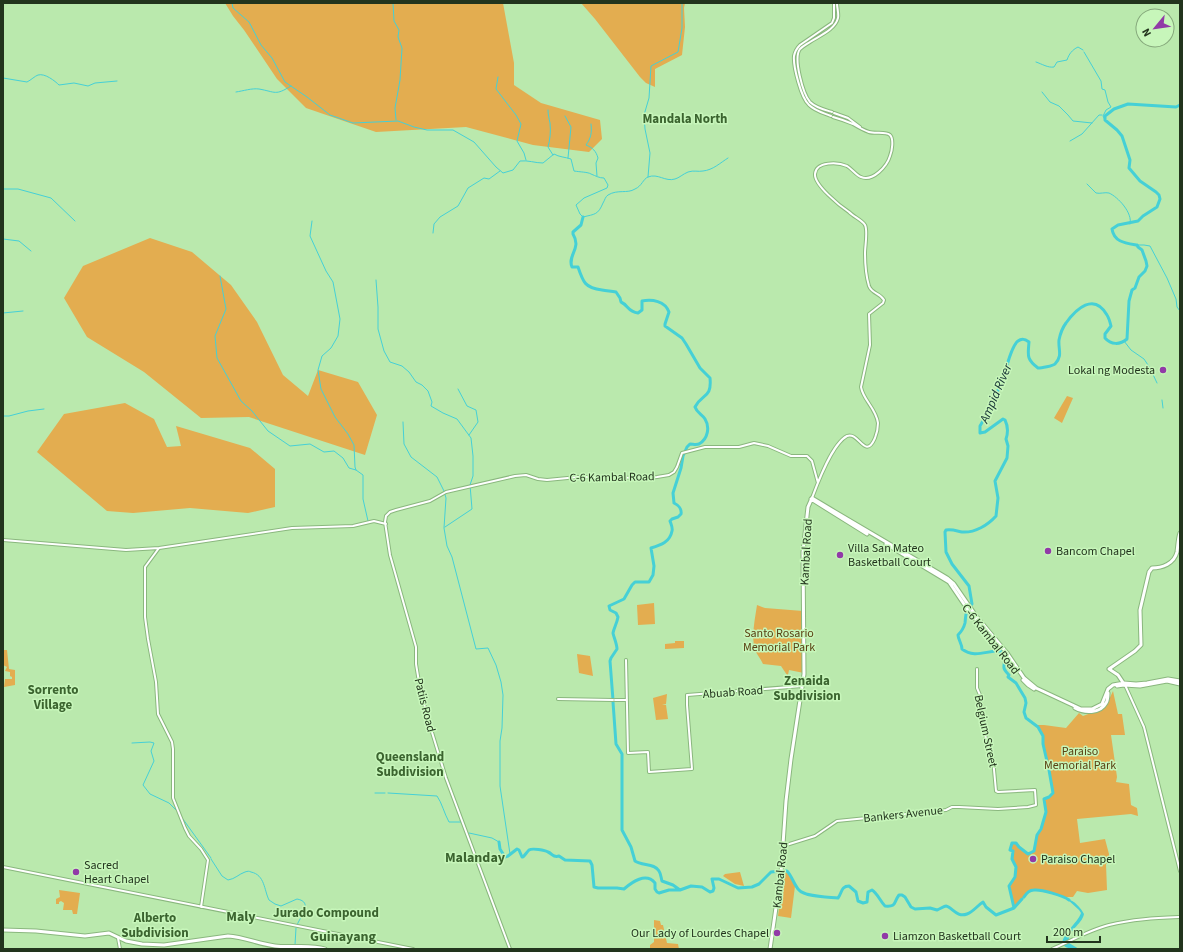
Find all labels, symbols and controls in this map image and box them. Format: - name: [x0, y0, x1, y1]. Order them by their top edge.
- north arrow: [1135, 8, 1175, 48]
- text: N: [1138, 26, 1155, 39]
- district label: Mandala North: [642, 110, 728, 128]
- water label: Ampid River: [975, 360, 1017, 427]
- place label: Lokal ng Modesta: [1068, 362, 1155, 379]
- marker: Lokal ng Modesta: [1158, 365, 1168, 375]
- street label: C-6 Kambal Road: [569, 468, 655, 487]
- street label: Kambal Road: [796, 518, 817, 586]
- place label: Villa San Mateo Basketball Court: [848, 540, 931, 571]
- place label: Bancom Chapel: [1056, 543, 1135, 560]
- marker: Bancom Chapel: [1043, 546, 1053, 556]
- marker: Villa San Mateo Basketball Court: [835, 550, 845, 560]
- street label: C-6 Kambal Road: [958, 600, 1024, 678]
- park label: Santo Rosario Memorial Park: [743, 625, 815, 656]
- district label: Zenaida Subdivision: [773, 672, 841, 705]
- street label: Patiis Road: [410, 676, 439, 734]
- district label: Sorrento Village: [28, 681, 78, 714]
- street label: Abuab Road: [702, 682, 764, 703]
- street label: Belgium Street: [970, 693, 1002, 769]
- park label: Paraiso Memorial Park: [1044, 743, 1116, 774]
- district label: Queensland Subdivision: [376, 748, 444, 781]
- street label: Bankers Avenue: [862, 802, 944, 827]
- street label: Kambal Road: [769, 841, 792, 909]
- district label: Malanday: [445, 848, 506, 868]
- place label: Paraiso Chapel: [1041, 851, 1115, 868]
- marker: Paraiso Chapel: [1028, 854, 1038, 864]
- place label: Sacred Heart Chapel: [84, 857, 149, 888]
- marker: Sacred Heart Chapel: [71, 867, 81, 877]
- district label: Jurado Compound: [273, 904, 379, 922]
- district label: Maly: [226, 907, 256, 927]
- district label: Alberto Subdivision: [121, 909, 189, 942]
- scale bar: [1047, 918, 1100, 944]
- text: 200 m: [1053, 924, 1083, 941]
- place label: Our Lady of Lourdes Chapel: [631, 925, 769, 942]
- district label: Guinayang: [310, 927, 377, 947]
- marker: Our Lady of Lourdes Chapel: [772, 928, 782, 938]
- place label: Liamzon Basketball Court: [893, 928, 1021, 945]
- marker: Liamzon Basketball Court: [880, 931, 890, 941]

